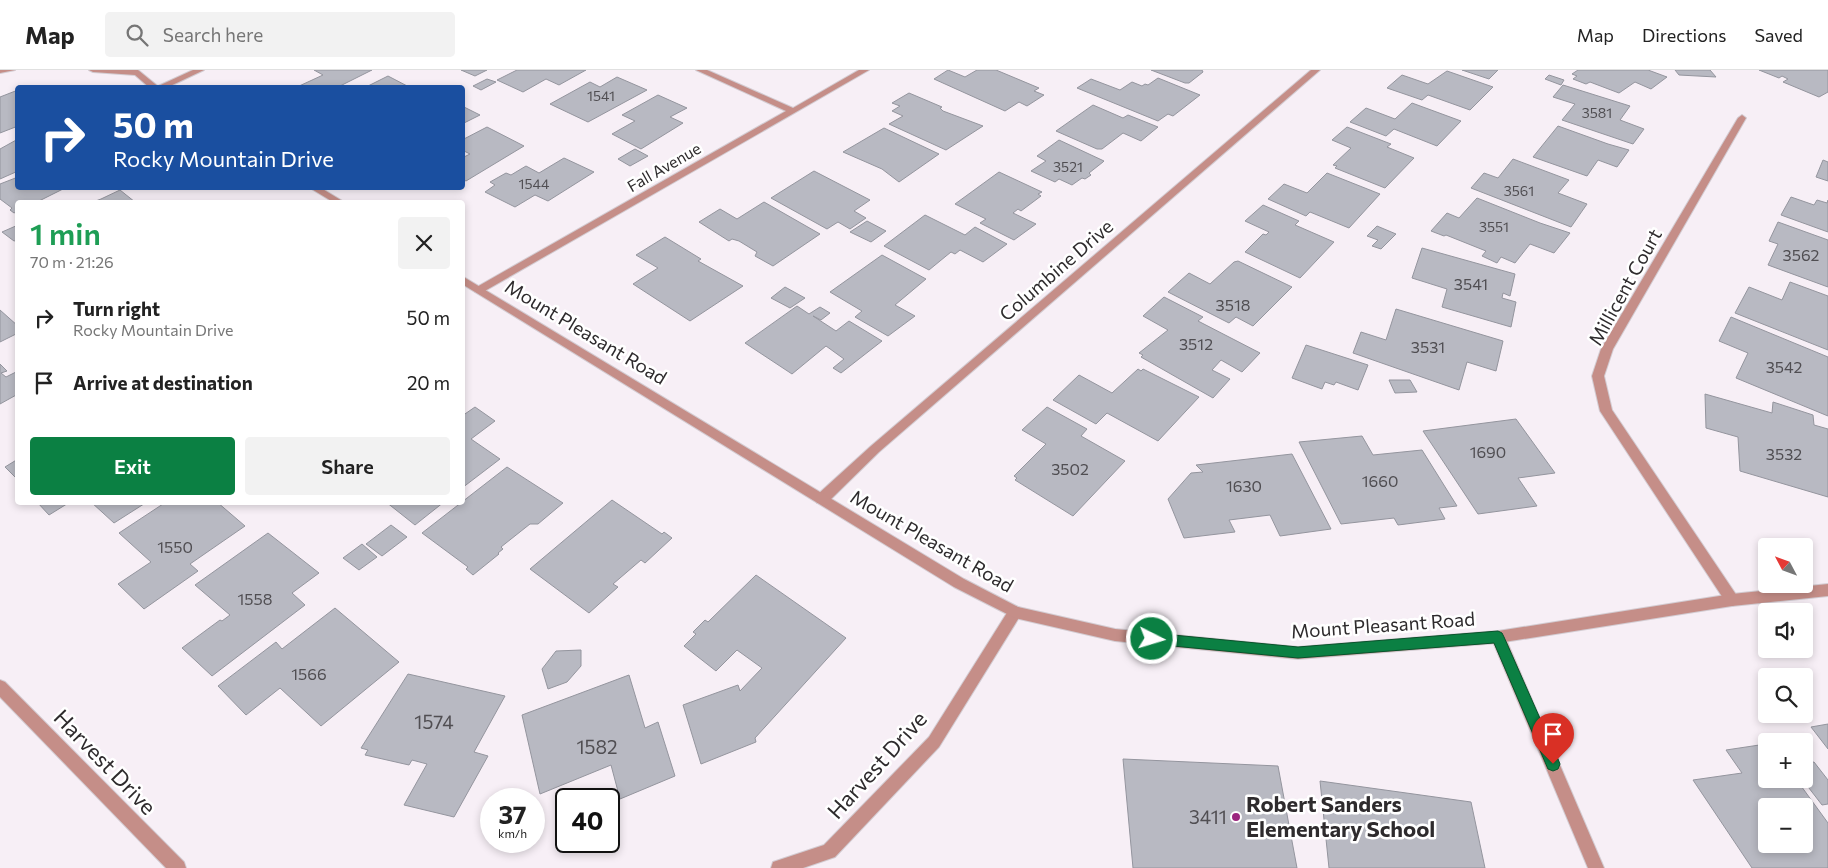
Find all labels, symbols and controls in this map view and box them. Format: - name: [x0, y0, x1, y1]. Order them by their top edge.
- search box: [105, 12, 455, 57]
- text: Map: [25, 20, 75, 49]
- icon: search: [123, 21, 151, 49]
- text: Search here: [163, 23, 263, 46]
- text: Map: [1577, 24, 1614, 46]
- text: Directions: [1642, 24, 1726, 46]
- text: Saved: [1754, 24, 1803, 46]
- house number: 1541: [587, 87, 615, 104]
- text: 50 m: [113, 102, 194, 145]
- house number: 3581: [1582, 104, 1612, 121]
- icon: right: [30, 105, 95, 170]
- street label: Fall Avenue: [624, 138, 704, 195]
- text: Rocky Mountain Drive: [113, 145, 334, 172]
- house number: 3521: [1053, 158, 1083, 175]
- house number: 1544: [519, 175, 550, 192]
- house number: 3561: [1504, 182, 1534, 199]
- text: 1 min: [30, 214, 101, 251]
- street label: Columbine Drive: [994, 214, 1117, 325]
- button: close: [398, 217, 450, 269]
- house number: 3551: [1479, 218, 1509, 235]
- street label: Millicent Court: [1583, 224, 1666, 349]
- house number: 3562: [1783, 245, 1820, 264]
- text: 70 m · 21:26: [30, 252, 114, 271]
- street label: Mount Pleasant Road: [501, 274, 671, 389]
- house number: 3541: [1454, 274, 1488, 293]
- house number: 3518: [1216, 295, 1250, 314]
- text: Turn right: [73, 297, 160, 320]
- icon: right: [30, 304, 58, 332]
- text: 50 m: [406, 306, 450, 329]
- text: Rocky Mountain Drive: [73, 320, 234, 339]
- house number: 3512: [1179, 334, 1213, 353]
- house number: 3531: [1411, 337, 1445, 356]
- house number: 3542: [1766, 357, 1802, 376]
- icon: arrive: [30, 369, 58, 397]
- text: Arrive at destination: [73, 371, 253, 394]
- text: 20 m: [407, 371, 450, 394]
- button: Exit: [30, 437, 235, 495]
- button: Share: [245, 437, 450, 495]
- house number: 1690: [1470, 442, 1506, 461]
- house number: 3532: [1766, 444, 1802, 463]
- house number: 3502: [1051, 459, 1089, 478]
- house number: 1660: [1362, 471, 1398, 490]
- house number: 1630: [1226, 476, 1262, 495]
- street label: Mount Pleasant Road: [847, 485, 1018, 597]
- house number: 1550: [157, 537, 193, 556]
- north arrow: [1758, 538, 1812, 592]
- map controls: [1758, 538, 1813, 853]
- house number: 1558: [238, 589, 272, 608]
- button: sound: [1758, 603, 1813, 658]
- street label: Mount Pleasant Road: [1290, 607, 1476, 642]
- position arrow: [1125, 612, 1177, 664]
- house number: 1566: [291, 664, 327, 683]
- button: search: [1758, 668, 1813, 723]
- street label: Harvest Drive: [49, 703, 162, 820]
- street label: Harvest Drive: [821, 705, 932, 824]
- house number: 1574: [414, 710, 454, 733]
- pin: [1532, 713, 1574, 764]
- icon: arrive: [1539, 720, 1567, 748]
- button: +: [1758, 733, 1813, 788]
- house number: 1582: [576, 735, 618, 758]
- speed limit sign: 40: [555, 788, 620, 853]
- place label: Robert Sanders Elementary School: [1246, 790, 1435, 842]
- button: −: [1758, 798, 1813, 853]
- text: 37: [498, 799, 527, 829]
- house number: 3411: [1189, 805, 1227, 828]
- marker: Robert Sanders Elementary School: [1230, 811, 1242, 823]
- text: km/h: [498, 826, 527, 840]

